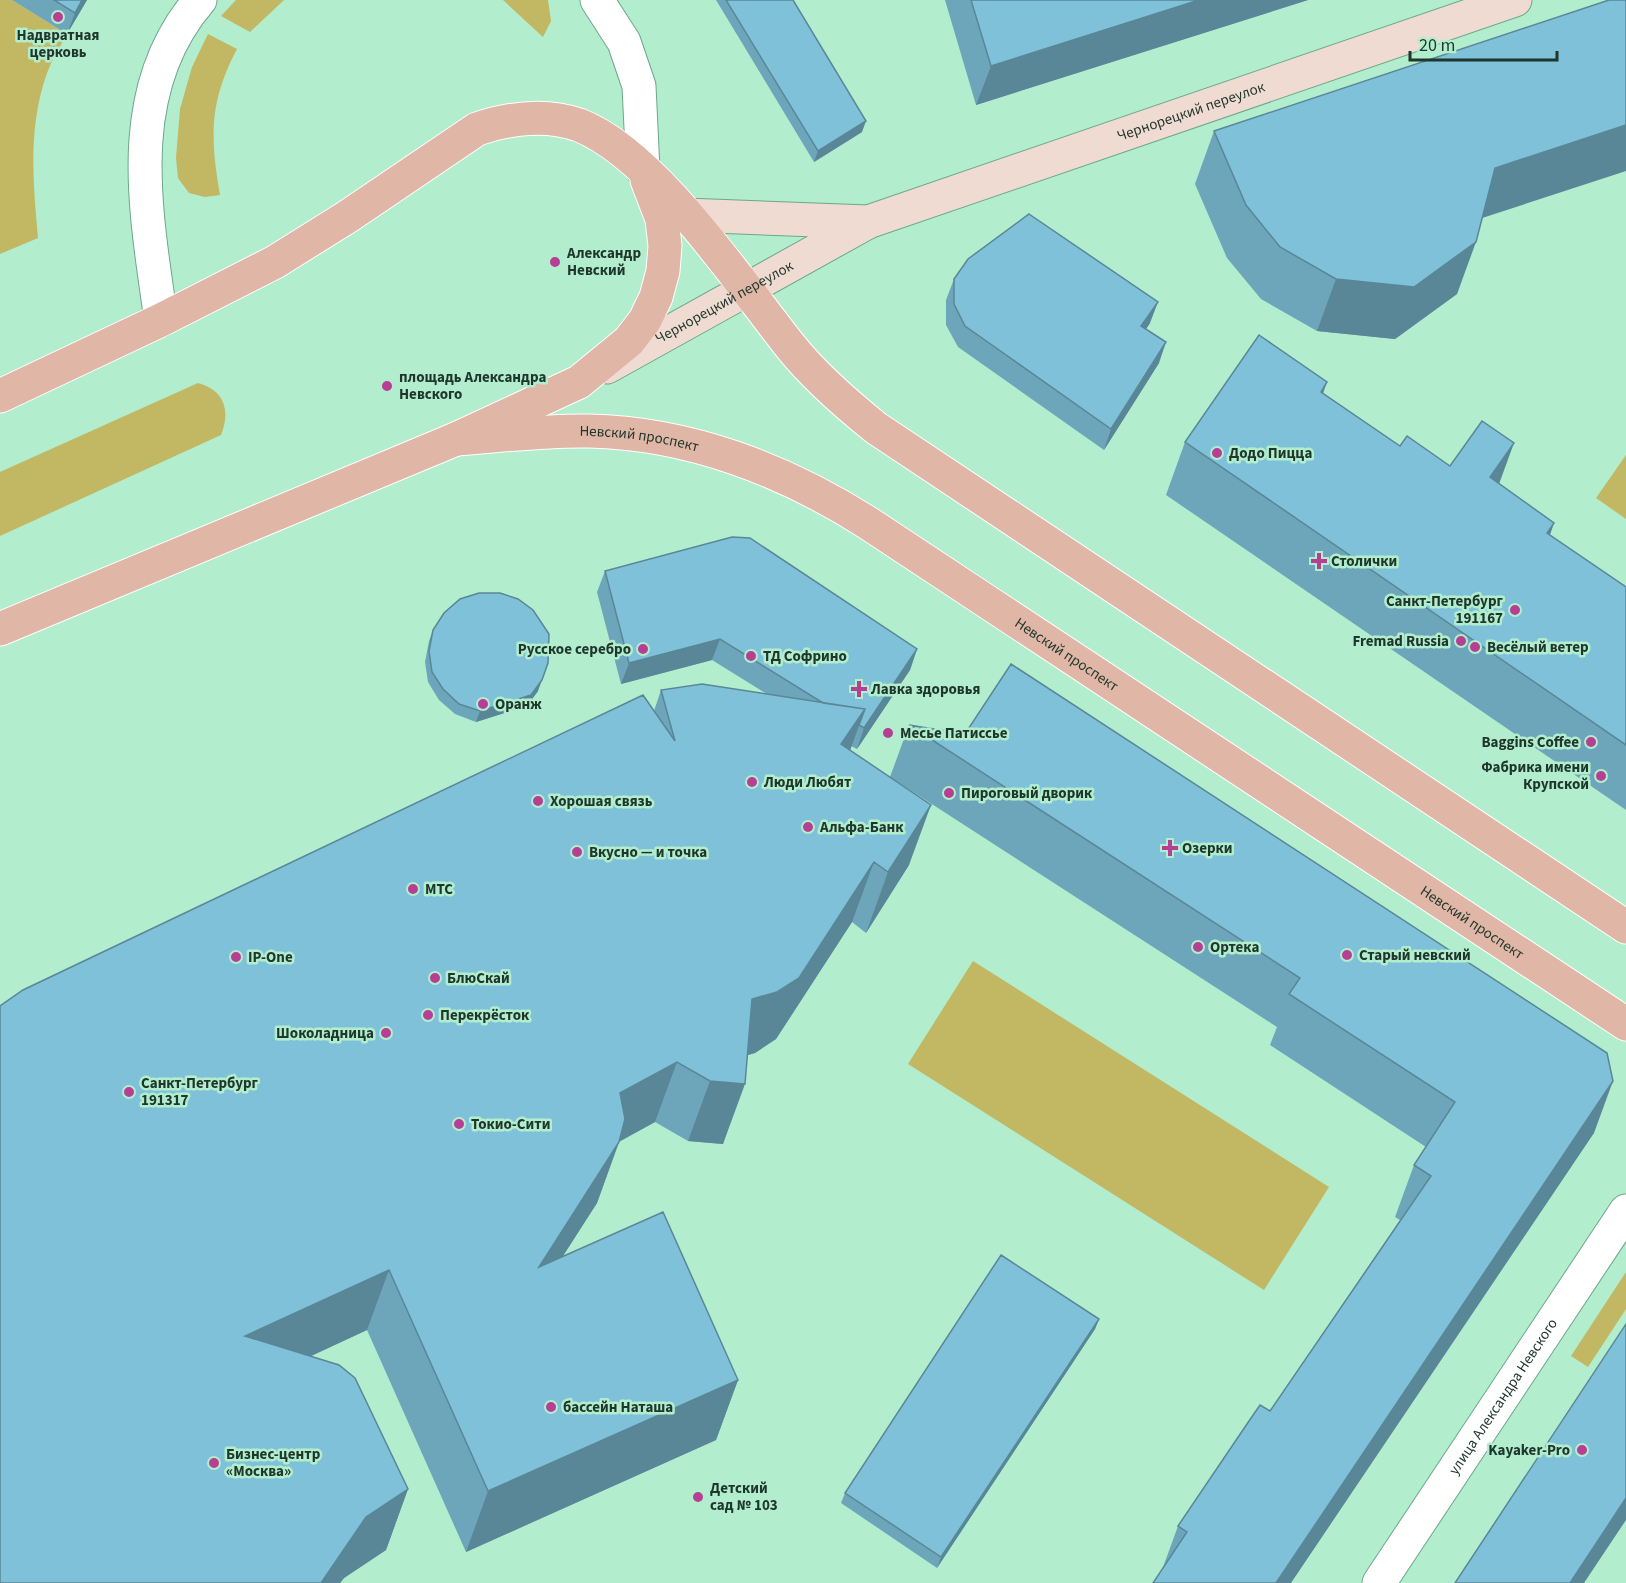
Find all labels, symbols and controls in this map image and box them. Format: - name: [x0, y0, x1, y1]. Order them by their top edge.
- marker: Надвратная церковь: [51, 10, 65, 24]
- scale bar: [1410, 24, 1557, 62]
- place label: Надвратная церковь: [17, 25, 99, 63]
- text: 20 m: [1419, 33, 1455, 58]
- street label: Чернорецкий переулок: [1114, 76, 1268, 146]
- place label: Александр Невский: [566, 243, 641, 281]
- marker: Александр Невский: [548, 255, 562, 269]
- street label: Чернорецкий переулок: [651, 255, 797, 349]
- place label: площадь Александра Невского: [399, 367, 546, 405]
- marker: площадь Александра Невского: [380, 379, 394, 393]
- street label: Невский проспект: [579, 420, 701, 457]
- place label: Додо Пицца: [1229, 443, 1312, 464]
- marker: Додо Пицца: [1210, 446, 1224, 460]
- place label: Столички: [1331, 551, 1397, 572]
- marker: Столички: [1312, 554, 1326, 568]
- place label: Санкт-Петербург 191167: [1386, 591, 1504, 629]
- marker: Санкт-Петербург 191167: [1508, 603, 1522, 617]
- street label: Невский проспект: [1011, 612, 1123, 696]
- place label: Fremad Russia: [1352, 631, 1449, 652]
- marker: Fremad Russia: [1454, 634, 1468, 648]
- place label: Весёлый ветер: [1487, 637, 1589, 658]
- place label: Русское серебро: [518, 639, 631, 660]
- marker: Весёлый ветер: [1468, 640, 1482, 654]
- marker: Русское серебро: [636, 642, 650, 656]
- place label: ТД Софрино: [763, 646, 847, 667]
- marker: ТД Софрино: [744, 649, 758, 663]
- place label: Лавка здоровья: [870, 679, 981, 700]
- marker: Лавка здоровья: [852, 682, 866, 696]
- place label: Оранж: [495, 694, 542, 715]
- marker: Оранж: [476, 697, 490, 711]
- place label: Месье Патиссье: [900, 723, 1008, 744]
- marker: Месье Патиссье: [881, 726, 895, 740]
- place label: Baggins Coffee: [1481, 732, 1579, 753]
- marker: Baggins Coffee: [1584, 735, 1598, 749]
- place label: Фабрика имени Крупской: [1481, 757, 1589, 795]
- marker: Фабрика имени Крупской: [1594, 769, 1608, 783]
- place label: Люди Любят: [763, 772, 851, 793]
- marker: Люди Любят: [745, 775, 759, 789]
- place label: Пироговый дворик: [961, 783, 1093, 804]
- marker: Пироговый дворик: [942, 786, 956, 800]
- place label: Хорошая связь: [550, 791, 653, 812]
- marker: Хорошая связь: [531, 794, 545, 808]
- place label: Альфа-Банк: [819, 817, 904, 838]
- marker: Альфа-Банк: [801, 820, 815, 834]
- place label: Озерки: [1182, 838, 1232, 859]
- marker: Озерки: [1163, 841, 1177, 855]
- place label: Вкусно — и точка: [589, 842, 707, 863]
- marker: Вкусно — и точка: [570, 845, 584, 859]
- place label: МТС: [425, 879, 453, 900]
- street label: Невский проспект: [1416, 880, 1528, 964]
- marker: МТС: [406, 882, 420, 896]
- place label: Ортека: [1210, 937, 1259, 958]
- marker: Ортека: [1191, 940, 1205, 954]
- place label: Старый невский: [1359, 945, 1471, 966]
- place label: IP-One: [248, 947, 293, 968]
- marker: Старый невский: [1340, 948, 1354, 962]
- marker: IP-One: [229, 950, 243, 964]
- place label: БлюСкай: [447, 968, 510, 989]
- marker: БлюСкай: [428, 971, 442, 985]
- place label: Перекрёсток: [440, 1005, 530, 1026]
- marker: Перекрёсток: [421, 1008, 435, 1022]
- place label: Шоколадница: [276, 1023, 374, 1044]
- marker: Шоколадница: [379, 1026, 393, 1040]
- place label: Санкт-Петербург 191317: [141, 1073, 259, 1111]
- marker: Санкт-Петербург 191317: [122, 1085, 136, 1099]
- place label: Токио-Сити: [471, 1114, 550, 1135]
- marker: Токио-Сити: [452, 1117, 466, 1131]
- street label: улица Александра Невского: [1443, 1314, 1562, 1479]
- place label: бассейн Наташа: [563, 1397, 673, 1418]
- marker: бассейн Наташа: [544, 1400, 558, 1414]
- place label: Kayaker-Pro: [1488, 1440, 1570, 1461]
- marker: Kayaker-Pro: [1575, 1443, 1589, 1457]
- place label: Бизнес-центр «Москва»: [226, 1444, 321, 1482]
- marker: Бизнес-центр «Москва»: [207, 1456, 221, 1470]
- place label: Детский сад № 103: [710, 1478, 778, 1516]
- marker: Детский сад № 103: [691, 1490, 705, 1504]

